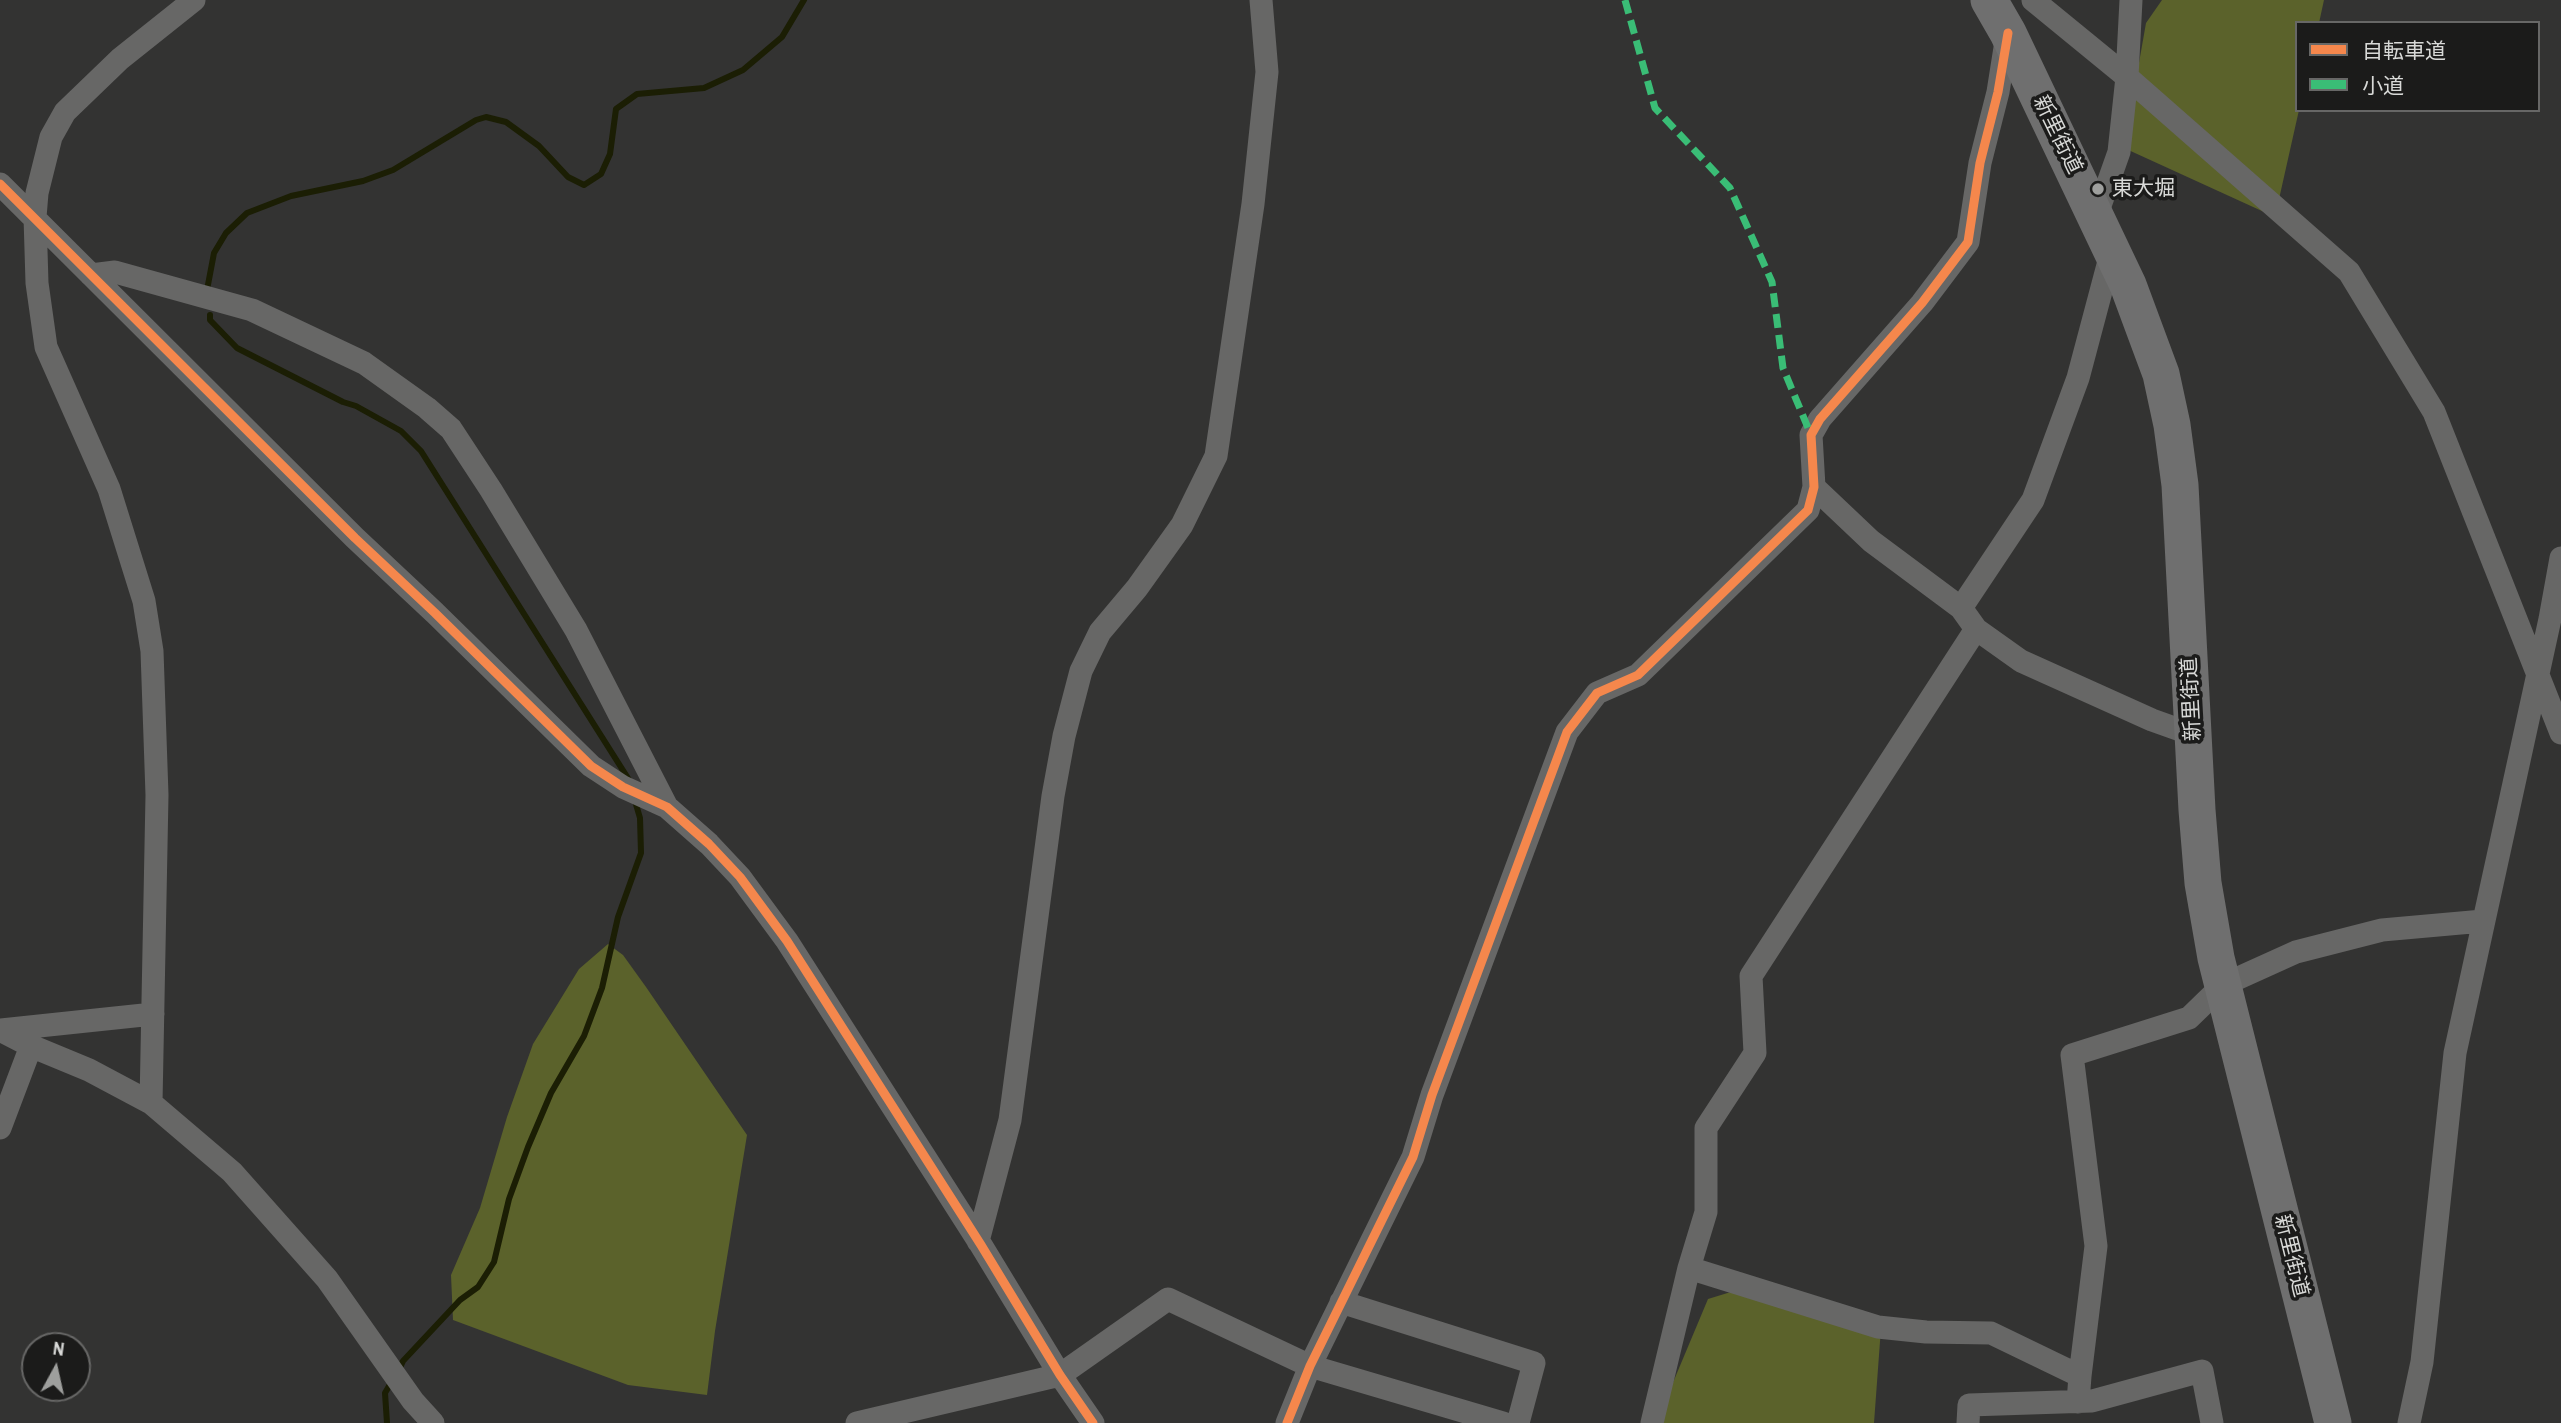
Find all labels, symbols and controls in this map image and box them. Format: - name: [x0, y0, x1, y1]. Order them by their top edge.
- legend: [2295, 21, 2540, 112]
- text: 自転車道: [2362, 36, 2446, 65]
- text: 小道: [2362, 71, 2404, 100]
- street label: 新里街道: [2027, 92, 2087, 178]
- place label: 東大堀: [2112, 176, 2175, 202]
- marker: 東大堀: [2090, 181, 2106, 197]
- street label: 新里街道: [2177, 656, 2207, 742]
- street label: 新里街道: [2269, 1212, 2313, 1300]
- north arrow: [21, 1332, 91, 1402]
- text: N: [51, 1335, 66, 1362]

